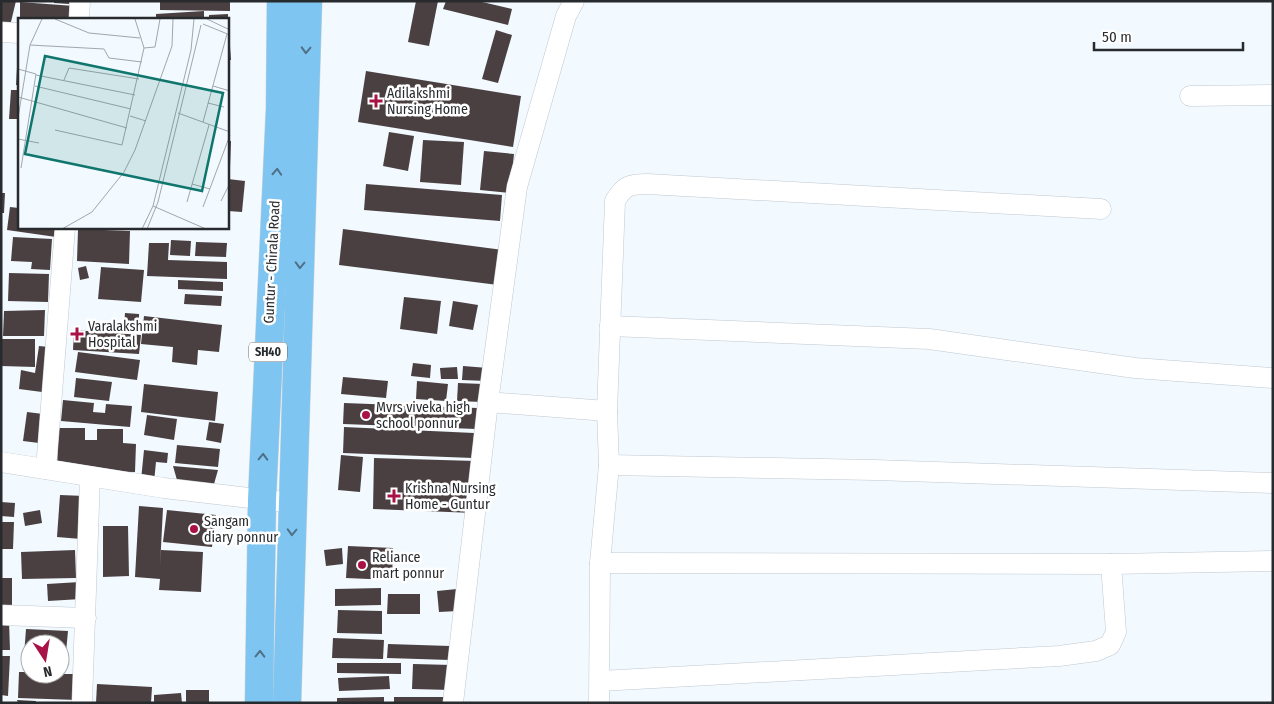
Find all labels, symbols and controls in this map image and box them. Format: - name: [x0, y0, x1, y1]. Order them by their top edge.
- inset map: [18, 18, 229, 229]
- scale bar: [1094, 20, 1243, 52]
- text: 50 m: [1102, 28, 1132, 46]
- one-way arrow: [301, 46, 312, 54]
- place label: Adilakshmi Nursing Home: [387, 85, 468, 118]
- marker: Adilakshmi Nursing Home: [369, 94, 383, 108]
- one-way arrow: [271, 168, 282, 176]
- street label: Guntur - Chirala Road: [260, 200, 284, 324]
- one-way arrow: [295, 262, 305, 269]
- place label: Varalakshmi Hospital: [88, 318, 157, 351]
- marker: Varalakshmi Hospital: [70, 327, 84, 341]
- road number: SH40: [249, 342, 287, 362]
- place label: Mvrs viveka high school ponnur: [376, 399, 470, 432]
- marker: Mvrs viveka high school ponnur: [360, 409, 372, 421]
- one-way arrow: [258, 452, 269, 460]
- place label: Krishna Nursing Home - Guntur: [405, 480, 496, 513]
- marker: Krishna Nursing Home - Guntur: [387, 489, 401, 503]
- place label: Sangam diary ponnur: [204, 513, 278, 546]
- marker: Sangam diary ponnur: [188, 523, 200, 535]
- one-way arrow: [287, 529, 297, 537]
- place label: Reliance mart ponnur: [372, 549, 444, 582]
- marker: Reliance mart ponnur: [356, 559, 368, 571]
- north arrow: [20, 634, 70, 684]
- one-way arrow: [255, 650, 265, 658]
- text: N: [42, 662, 53, 680]

